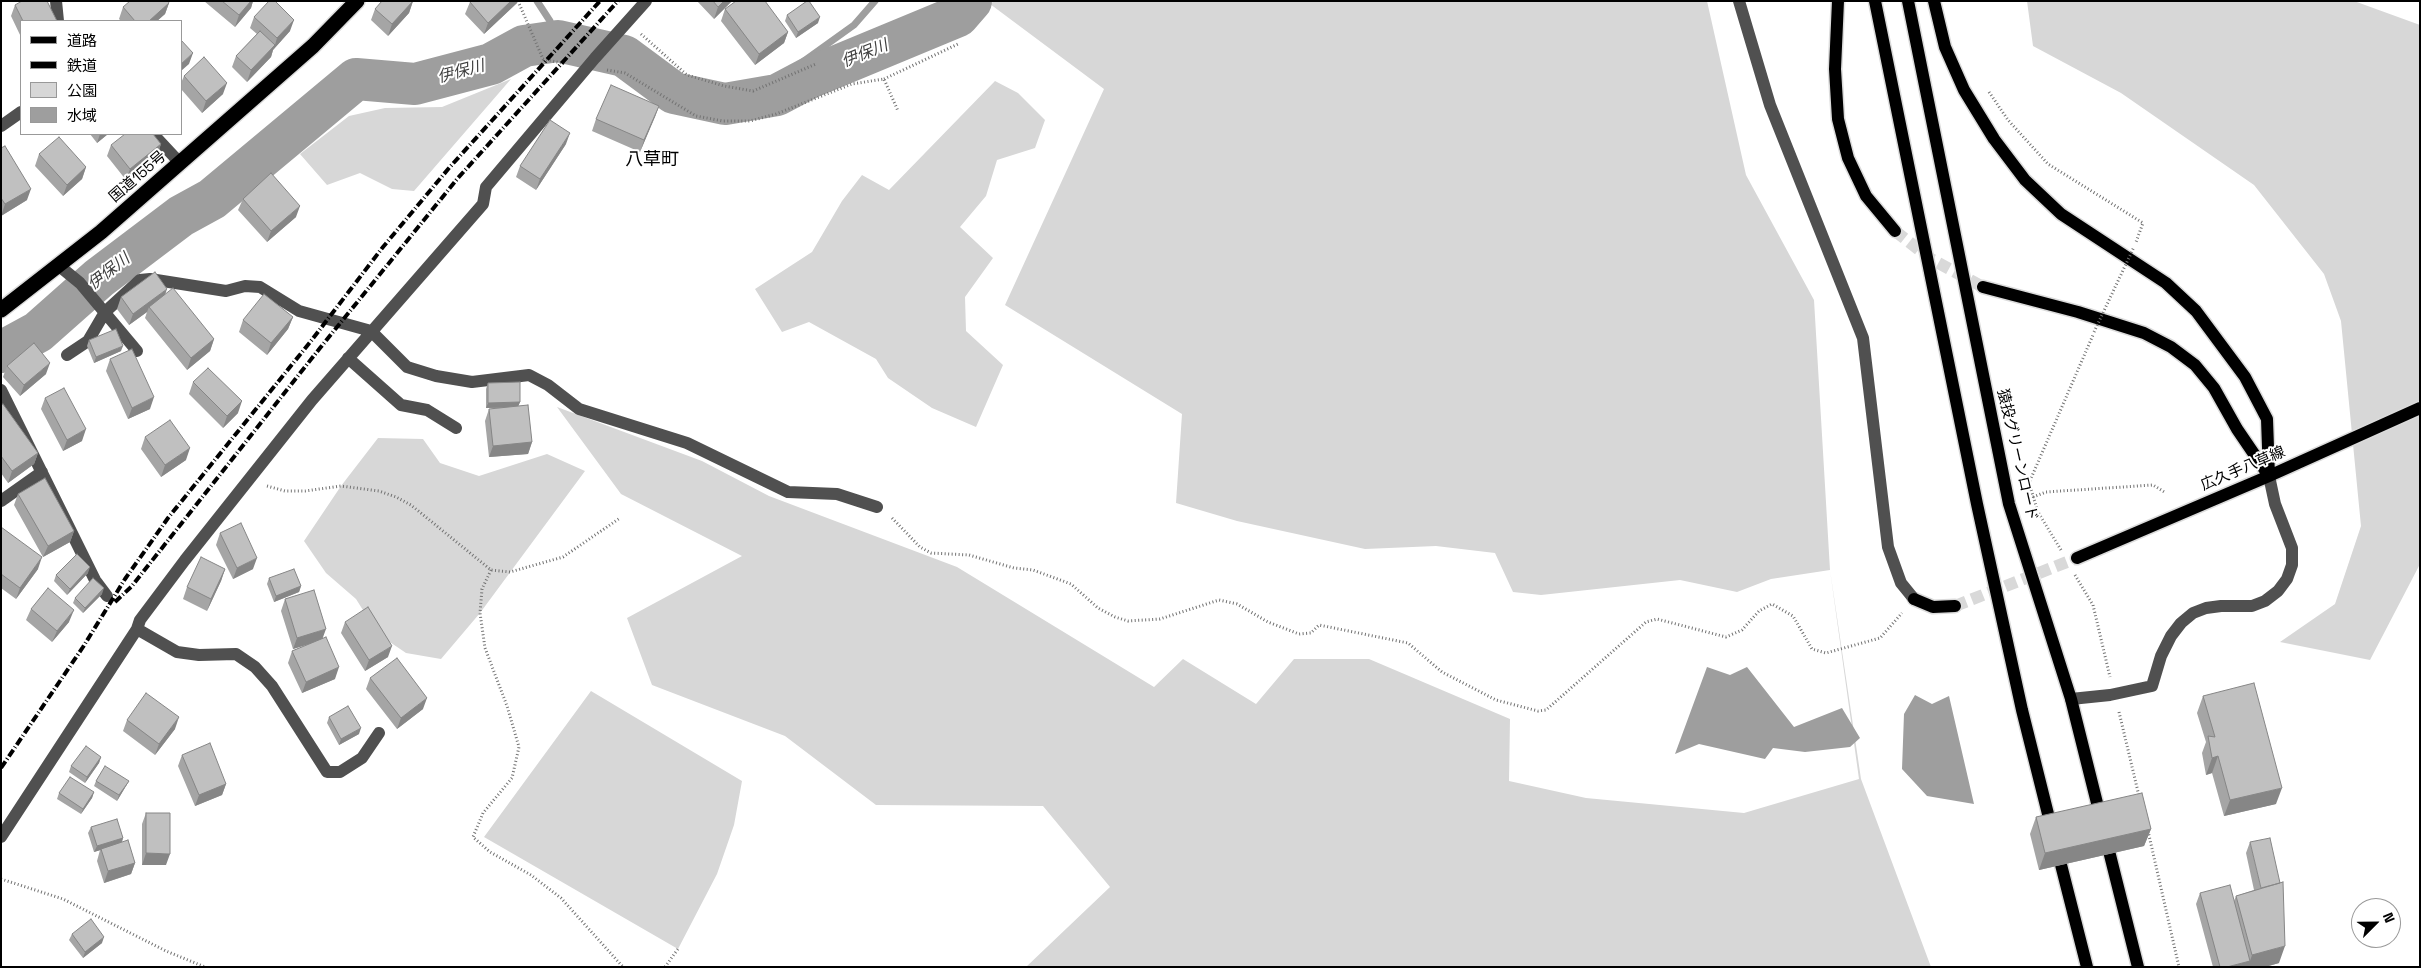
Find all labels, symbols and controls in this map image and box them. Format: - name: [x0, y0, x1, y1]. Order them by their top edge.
- legend: [20, 20, 182, 135]
- text: 道路: [67, 31, 97, 50]
- water label: 伊保川: [839, 36, 891, 72]
- text: 鉄道: [67, 56, 97, 75]
- water label: 伊保川: [435, 57, 487, 87]
- text: 公園: [67, 81, 97, 100]
- text: 水域: [67, 106, 97, 125]
- street label: 国道155号: [106, 147, 170, 207]
- district label: 八草町: [625, 149, 679, 171]
- water label: 伊保川: [84, 250, 134, 294]
- street label: 猿投グリーンロード: [1993, 387, 2041, 523]
- street label: 広久手八草線: [2198, 443, 2288, 495]
- north arrow: [2351, 898, 2401, 948]
- text: N: [2379, 910, 2399, 925]

